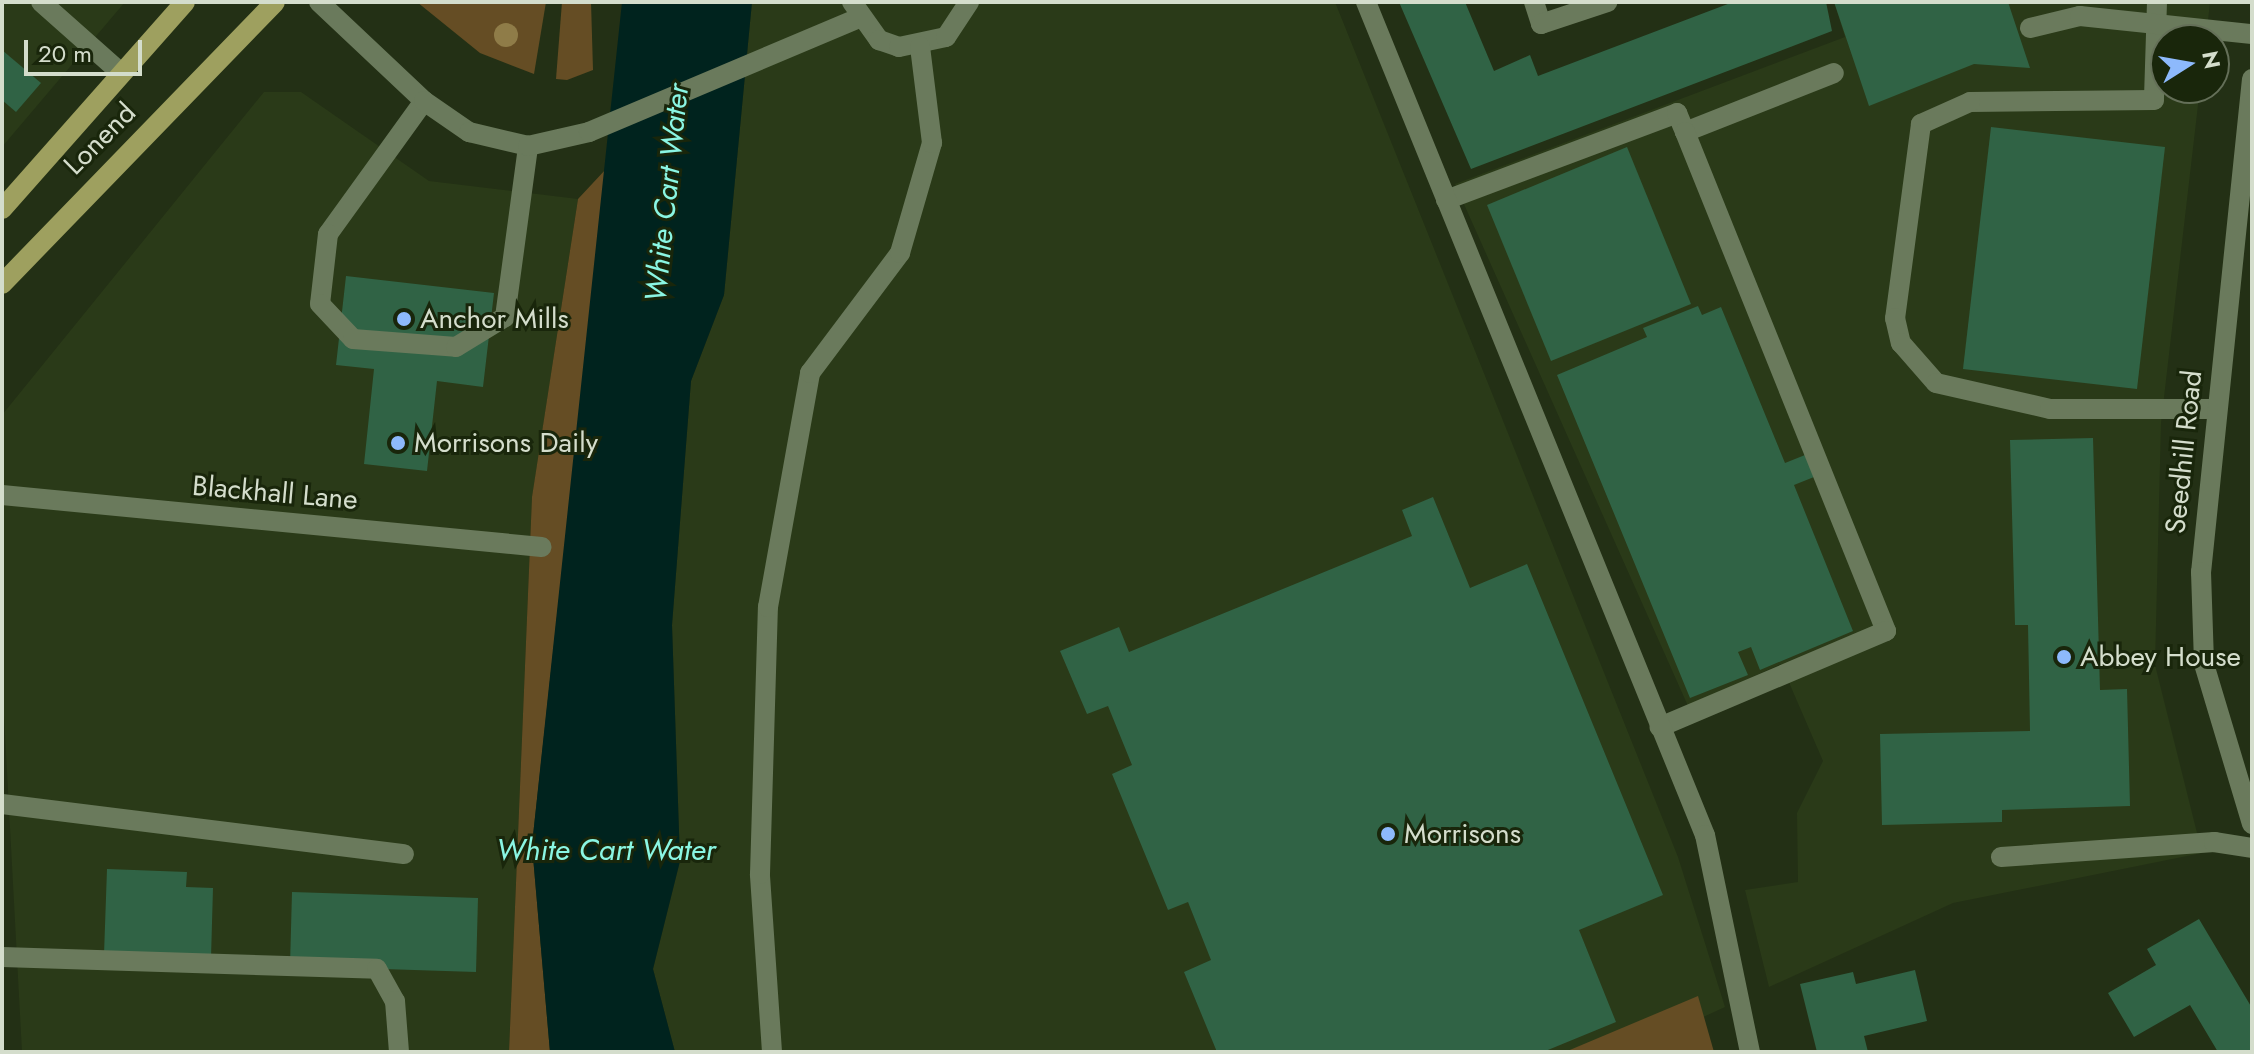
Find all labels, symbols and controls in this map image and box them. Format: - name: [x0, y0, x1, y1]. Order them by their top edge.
- scale bar: [28, 24, 146, 74]
- north arrow: [2150, 24, 2230, 104]
- text: 20 m: [38, 36, 92, 71]
- text: N: [2194, 48, 2229, 71]
- water label: White Cart Water: [638, 82, 696, 304]
- street label: Lonend: [57, 96, 143, 182]
- place label: Anchor Mills: [420, 302, 569, 336]
- marker: Anchor Mills: [395, 310, 413, 328]
- street label: Seedhill Road: [2159, 369, 2209, 535]
- place label: Morrisons Daily: [414, 426, 598, 460]
- marker: Morrisons Daily: [389, 434, 407, 452]
- street label: Blackhall Lane: [191, 469, 359, 517]
- place label: Abbey House: [2080, 640, 2241, 674]
- marker: Abbey House: [2055, 648, 2073, 666]
- place label: Morrisons: [1404, 817, 1521, 851]
- marker: Morrisons: [1379, 825, 1397, 843]
- water label: White Cart Water: [496, 832, 716, 868]

